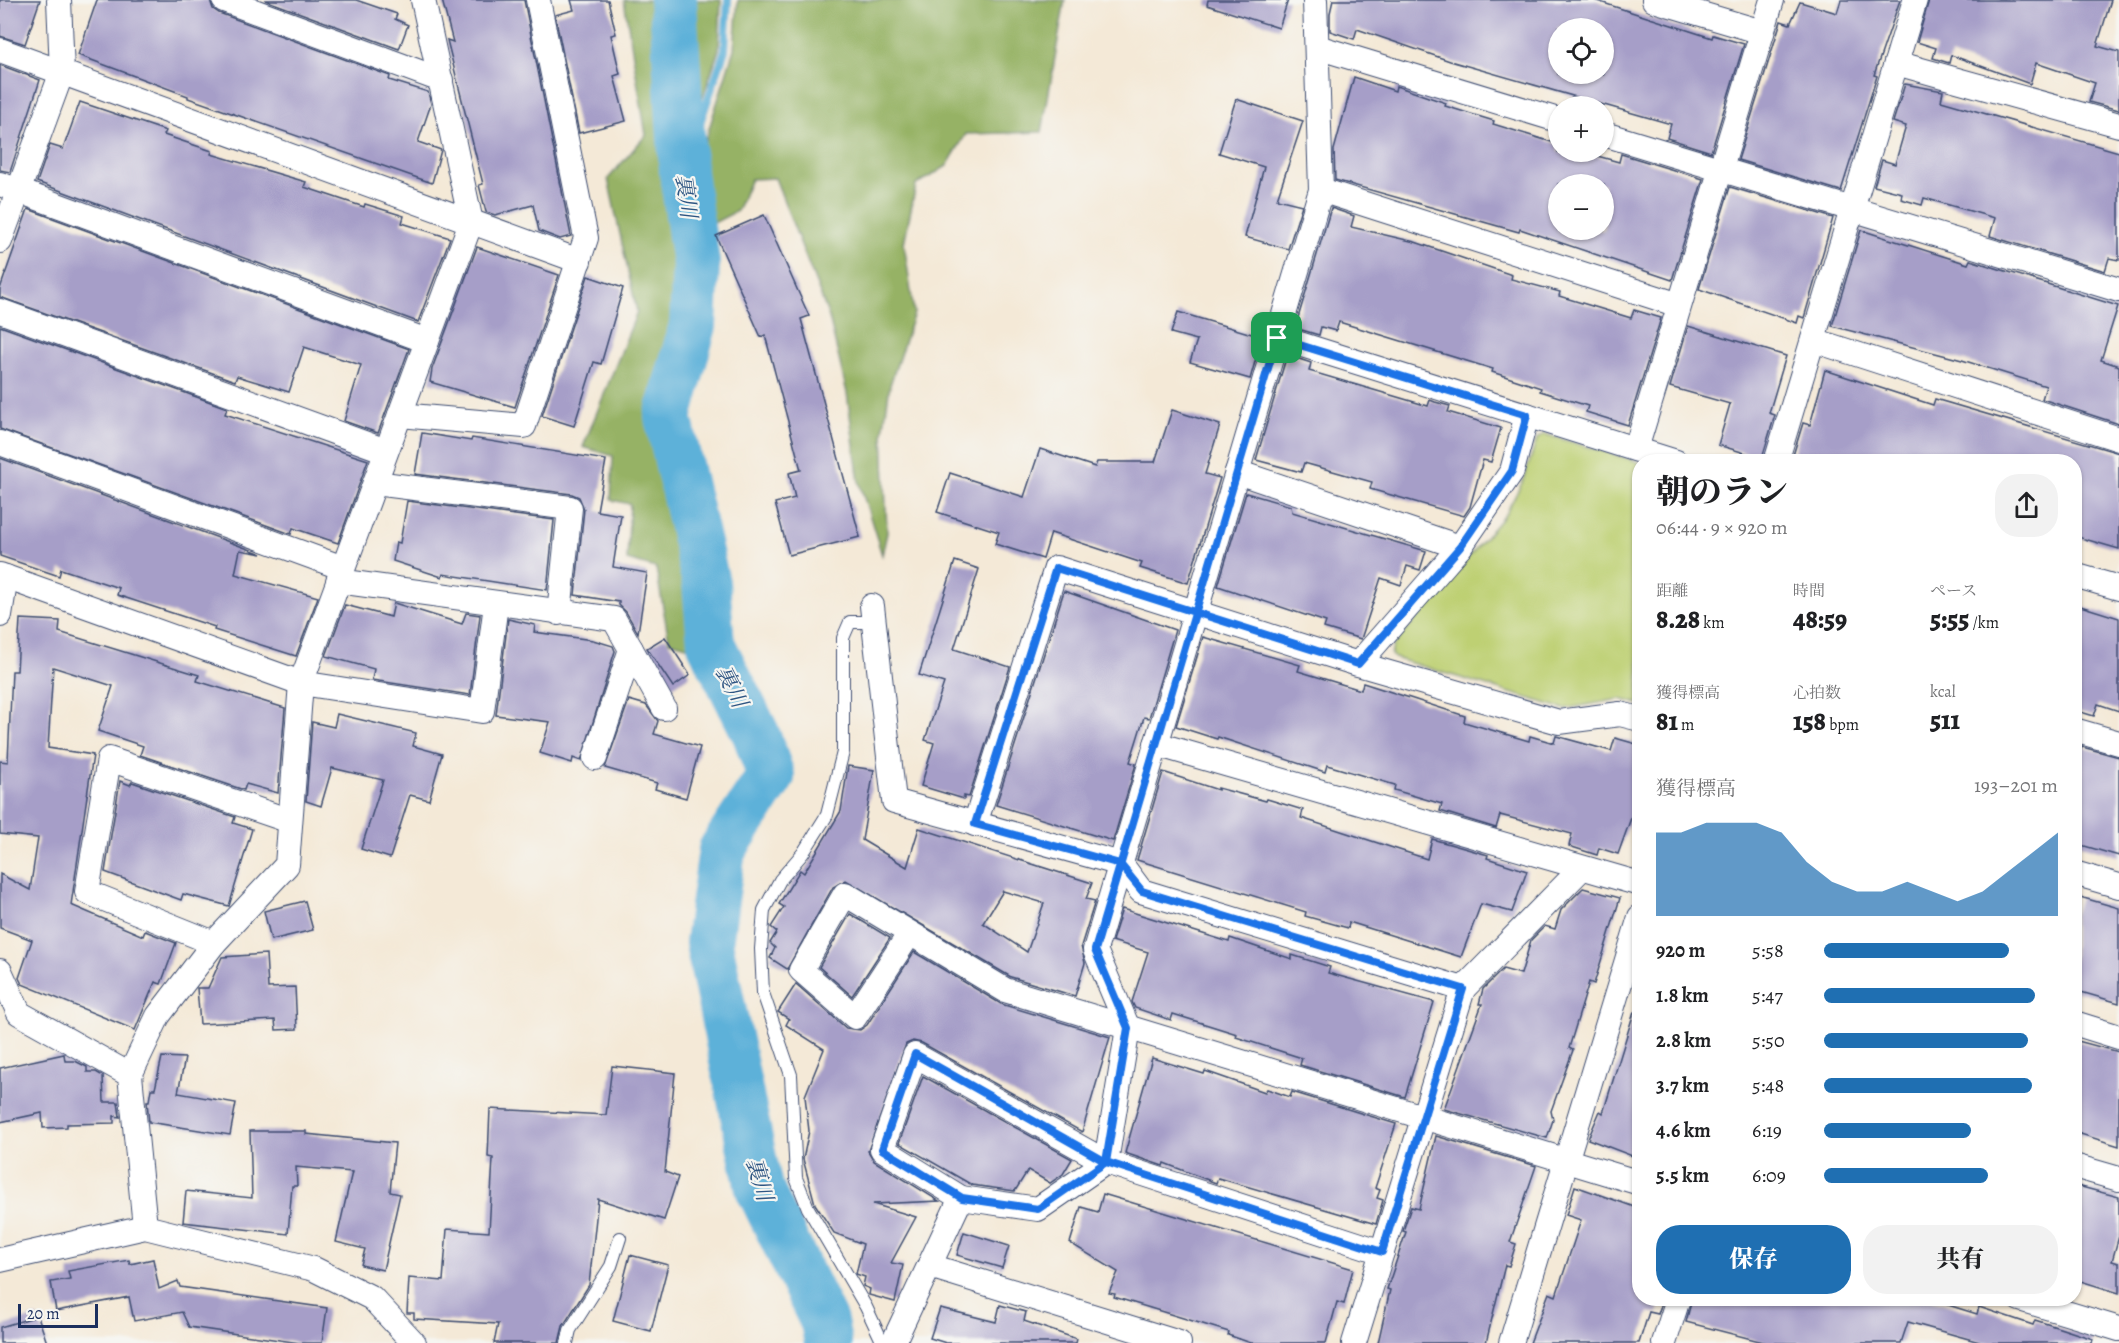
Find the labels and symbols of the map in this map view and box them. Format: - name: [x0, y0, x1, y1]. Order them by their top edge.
- water label: 裏川: [668, 172, 704, 222]
- pin: [1251, 312, 1302, 363]
- water label: 裏川: [708, 660, 755, 715]
- water label: 裏川: [738, 1154, 780, 1207]
- scale bar: [18, 1301, 98, 1328]

